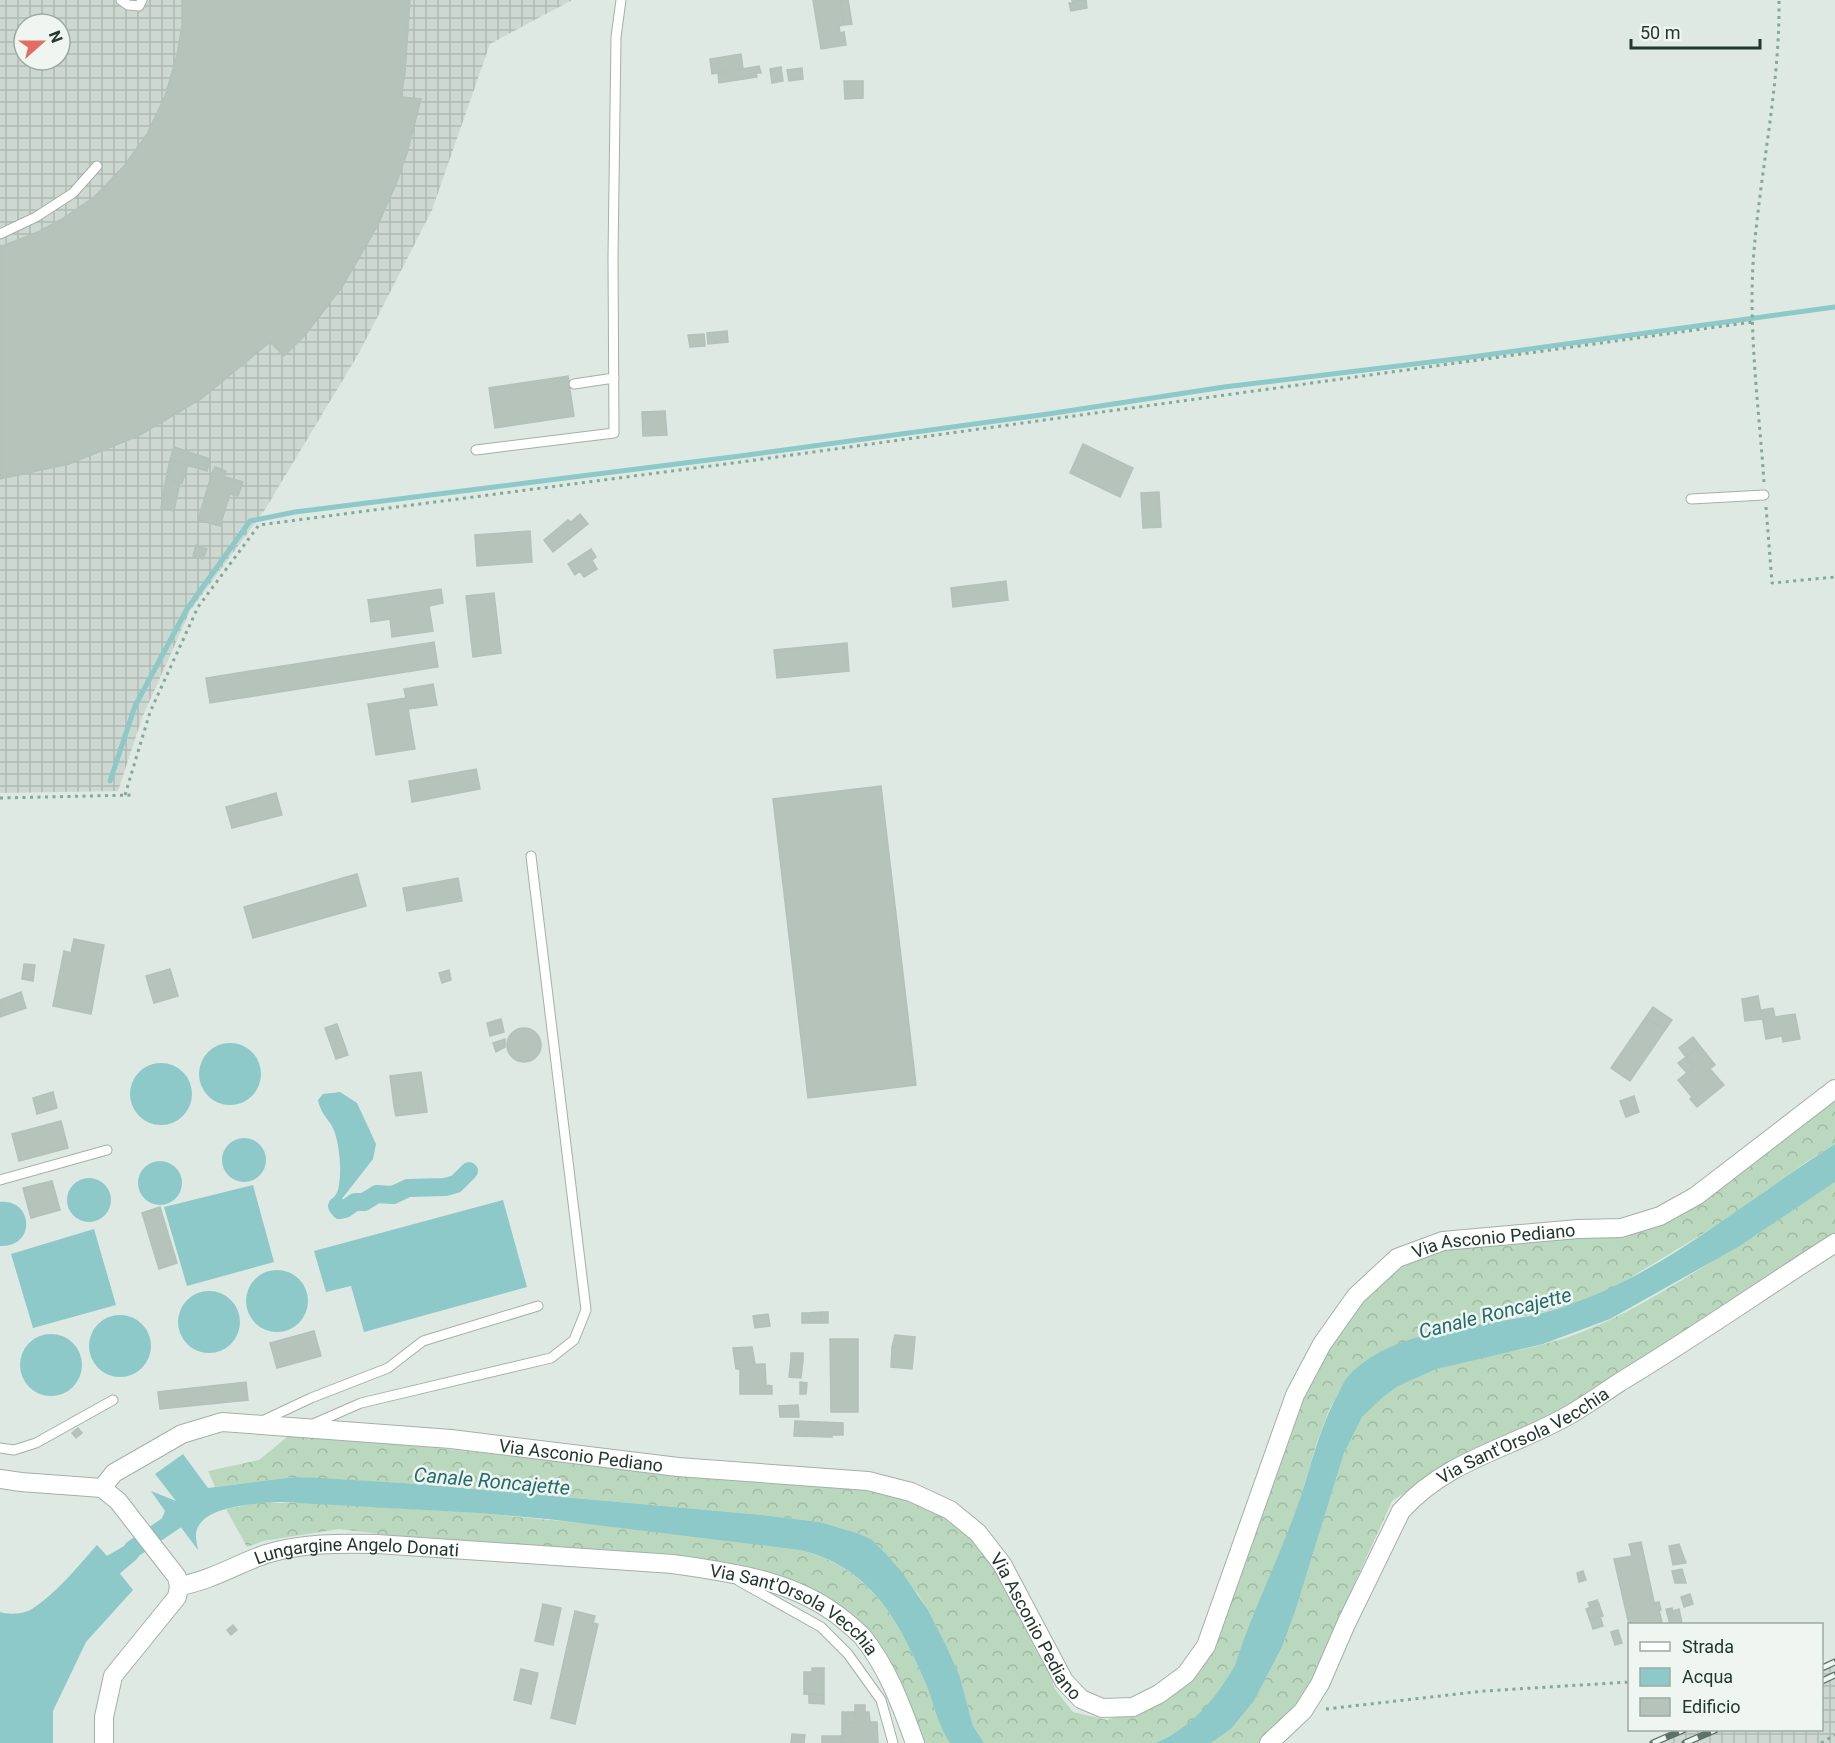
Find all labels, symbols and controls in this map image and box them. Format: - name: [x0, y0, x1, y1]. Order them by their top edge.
- north arrow: [12, 12, 72, 72]
- scale bar: [1631, 12, 1760, 50]
- text: 50 m: [1640, 22, 1680, 43]
- text: N: [45, 28, 66, 45]
- street label: Via Asconio Pediano: [1409, 1219, 1576, 1262]
- water label: Canale Roncajette: [1416, 1282, 1574, 1344]
- street label: Via Sant'Orsola Vecchia: [1433, 1382, 1612, 1488]
- street label: Via Asconio Pediano: [498, 1434, 664, 1476]
- water label: Canale Roncajette: [413, 1462, 571, 1500]
- street label: Lungargine Angelo Donati: [251, 1533, 460, 1568]
- street label: Via Asconio Pediano: [987, 1548, 1086, 1704]
- street label: Via Sant'Orsola Vecchia: [708, 1559, 883, 1659]
- legend: [1628, 1623, 1823, 1731]
- text: Strada: [1682, 1636, 1734, 1657]
- text: Acqua: [1682, 1666, 1733, 1687]
- text: Edificio: [1682, 1696, 1741, 1717]

